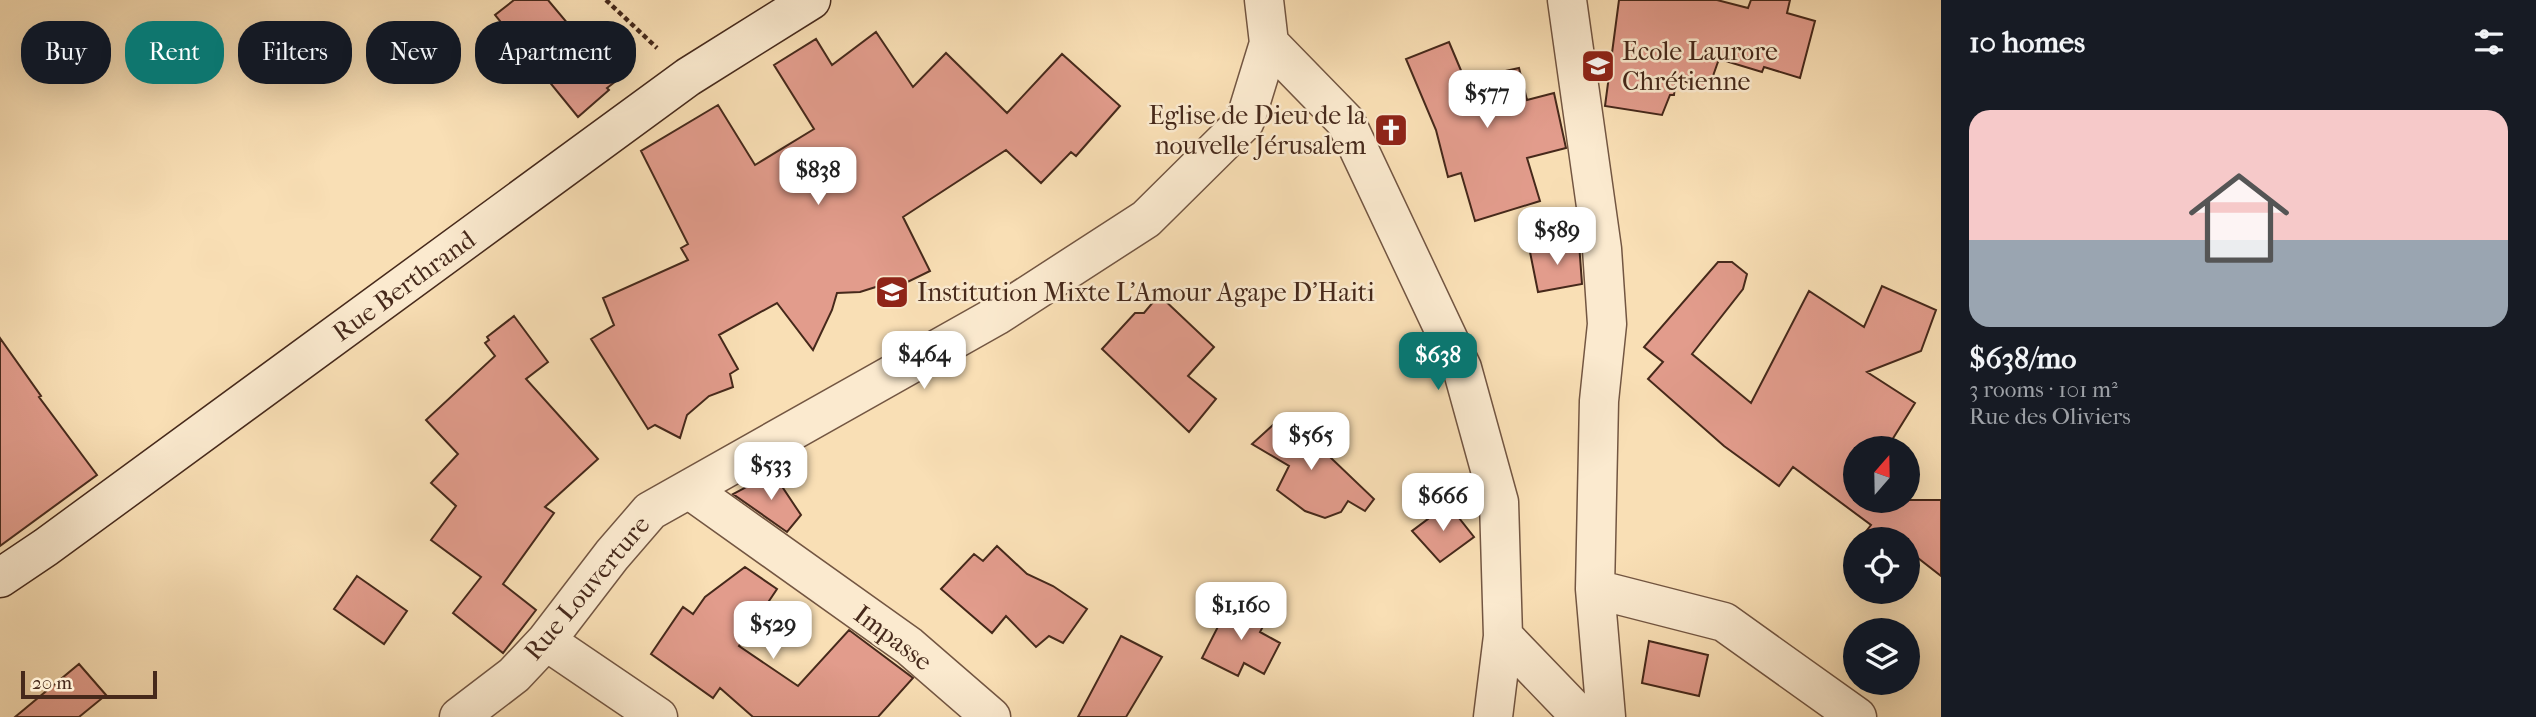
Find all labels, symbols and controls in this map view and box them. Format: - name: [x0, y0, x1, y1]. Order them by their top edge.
- chip: Buy: [21, 21, 111, 84]
- chip: Rent: [125, 21, 224, 84]
- chip: Filters: [238, 21, 352, 84]
- chip: New: [366, 21, 461, 84]
- chip: Apartment: [475, 21, 636, 84]
- icon: filters: [2470, 23, 2508, 61]
- text: 10 homes: [1969, 25, 2085, 60]
- place label: Ecole Laurore Chrétienne: [1622, 36, 1778, 97]
- school or university icon: Ecole Laurore Chrétienne: [1579, 47, 1617, 85]
- pin: $577: [1446, 71, 1528, 130]
- text: $577: [1465, 79, 1509, 106]
- place label: Eglise de Dieu de la nouvelle Jérusalem: [1149, 100, 1367, 161]
- church icon: Eglise de Dieu de la nouvelle Jérusalem: [1372, 111, 1410, 149]
- pin: $838: [777, 148, 859, 207]
- icon: home: [2176, 155, 2302, 281]
- text: $838: [795, 156, 841, 183]
- pin: $589: [1516, 208, 1598, 267]
- text: $589: [1534, 216, 1580, 243]
- street label: Rue Berthrand: [327, 223, 482, 348]
- school or university icon: Institution Mixte L'Amour Agape D'Haiti: [873, 273, 911, 311]
- place label: Institution Mixte L'Amour Agape D'Haiti: [917, 277, 1375, 308]
- pin: $464: [883, 332, 965, 391]
- pin: $638: [1397, 332, 1479, 392]
- text: $464: [898, 340, 950, 367]
- text: $638: [1415, 341, 1461, 368]
- text: $638/mo: [1969, 341, 2076, 376]
- text: 3 rooms · 101 m²: [1969, 376, 2118, 403]
- text: Rue des Oliviers: [1969, 403, 2131, 430]
- pin: $565: [1270, 412, 1352, 472]
- text: $565: [1289, 421, 1334, 448]
- north arrow: [1843, 436, 1920, 513]
- map controls: [1843, 436, 1920, 695]
- pin: $533: [730, 442, 812, 502]
- text: $533: [750, 451, 792, 478]
- pin: $666: [1402, 474, 1484, 533]
- text: $666: [1418, 482, 1468, 509]
- street label: Rue Louverture: [518, 509, 657, 667]
- button: locate: [1843, 527, 1920, 604]
- pin: $1,160: [1184, 582, 1298, 642]
- text: $1,160: [1212, 591, 1270, 618]
- street label: Impasse: [848, 599, 938, 678]
- pin: $529: [732, 602, 814, 661]
- text: $529: [750, 610, 796, 637]
- button: layers: [1843, 618, 1920, 695]
- scale bar: [21, 668, 158, 700]
- text: 20 m: [32, 672, 72, 694]

